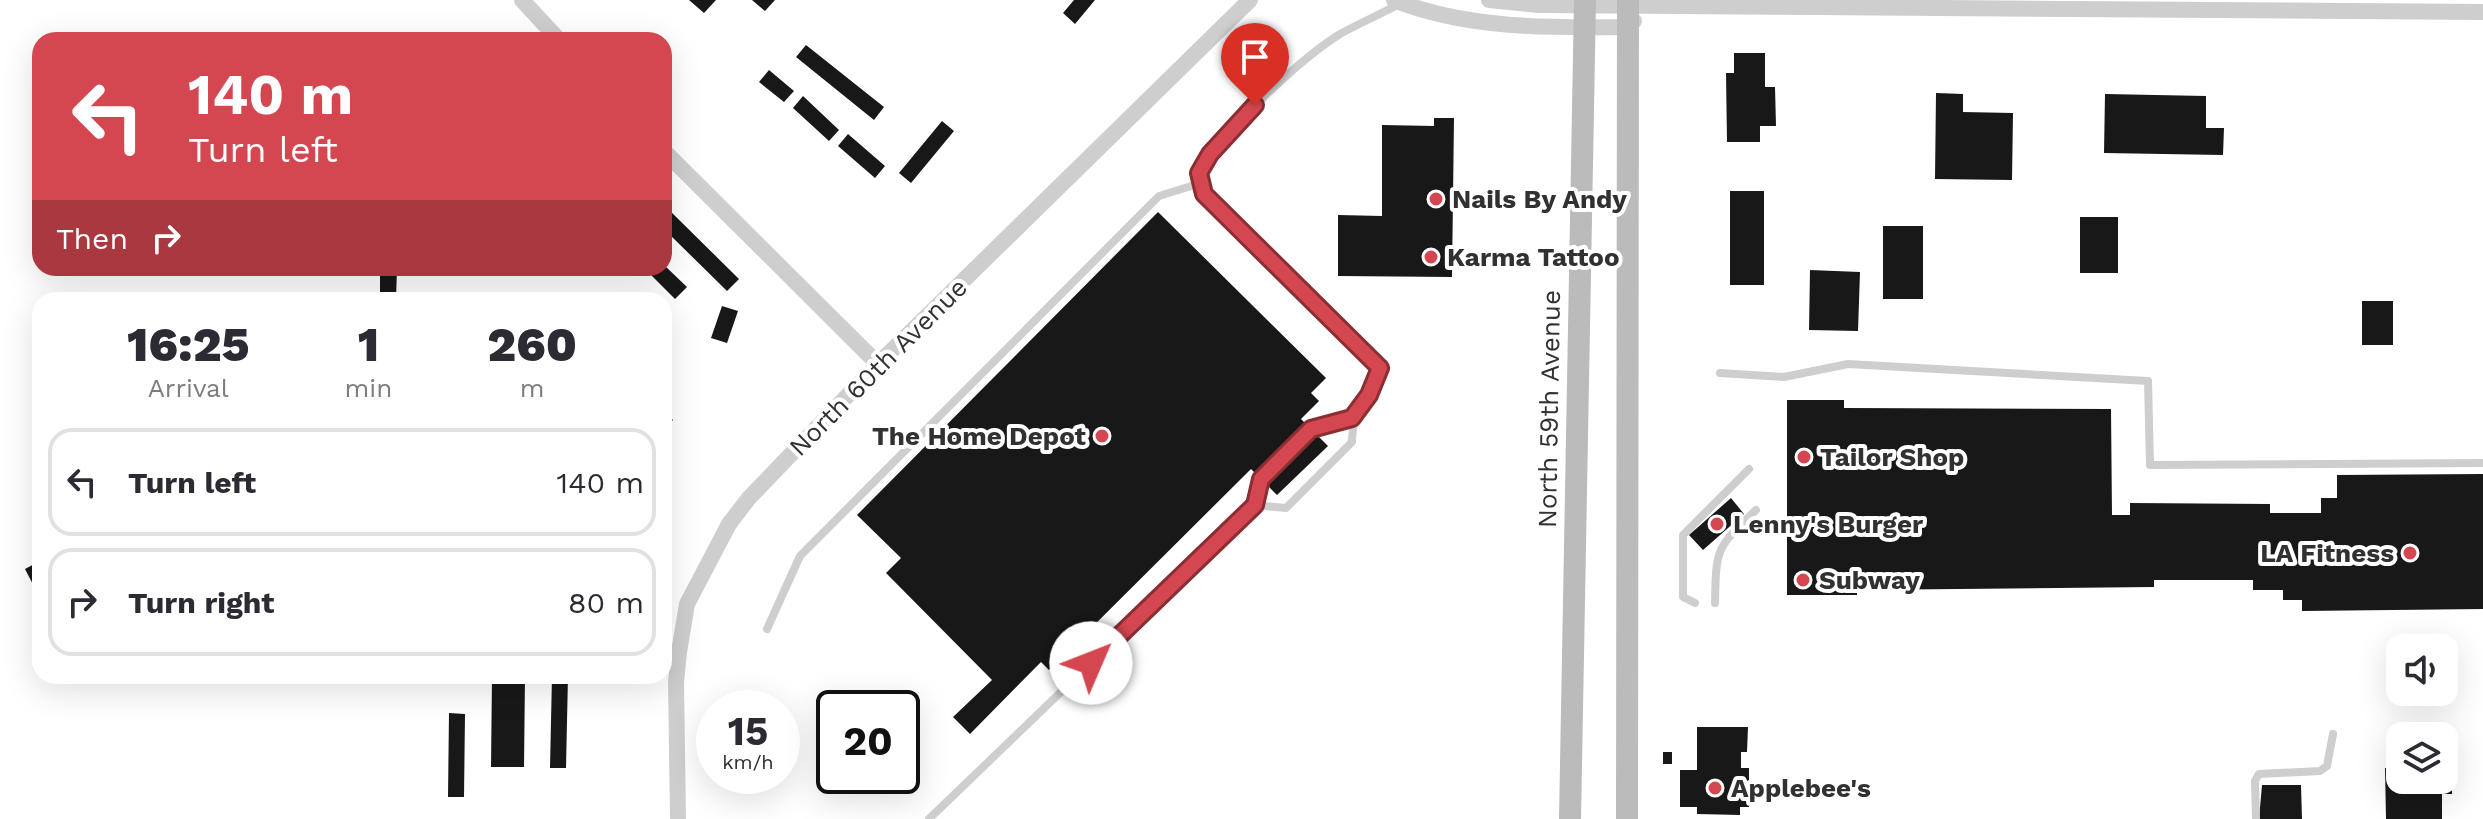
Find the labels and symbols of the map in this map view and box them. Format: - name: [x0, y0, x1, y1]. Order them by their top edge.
- pin: [1221, 23, 1289, 105]
- place label: Nails By Andy: [1452, 184, 1627, 214]
- marker: Nails By Andy: [1427, 190, 1445, 208]
- place label: Karma Tattoo: [1447, 242, 1620, 272]
- marker: Karma Tattoo: [1422, 248, 1440, 266]
- street label: North 60th Avenue: [783, 272, 973, 462]
- street label: North 59th Avenue: [1532, 290, 1566, 528]
- place label: The Home Depot: [872, 421, 1087, 451]
- marker: The Home Depot: [1093, 427, 1111, 445]
- place label: Tailor Shop: [1820, 442, 1964, 472]
- marker: Tailor Shop: [1795, 448, 1813, 466]
- place label: Lenny's Burger: [1733, 509, 1924, 539]
- marker: Lenny's Burger: [1708, 515, 1726, 533]
- place label: LA Fitness: [2260, 538, 2394, 568]
- marker: LA Fitness: [2401, 544, 2419, 562]
- place label: Subway: [1819, 565, 1920, 595]
- marker: Subway: [1794, 571, 1812, 589]
- position arrow: [1049, 621, 1133, 705]
- speed limit sign: 20: [816, 690, 920, 794]
- place label: Applebee's: [1731, 773, 1871, 803]
- marker: Applebee's: [1706, 779, 1724, 797]

